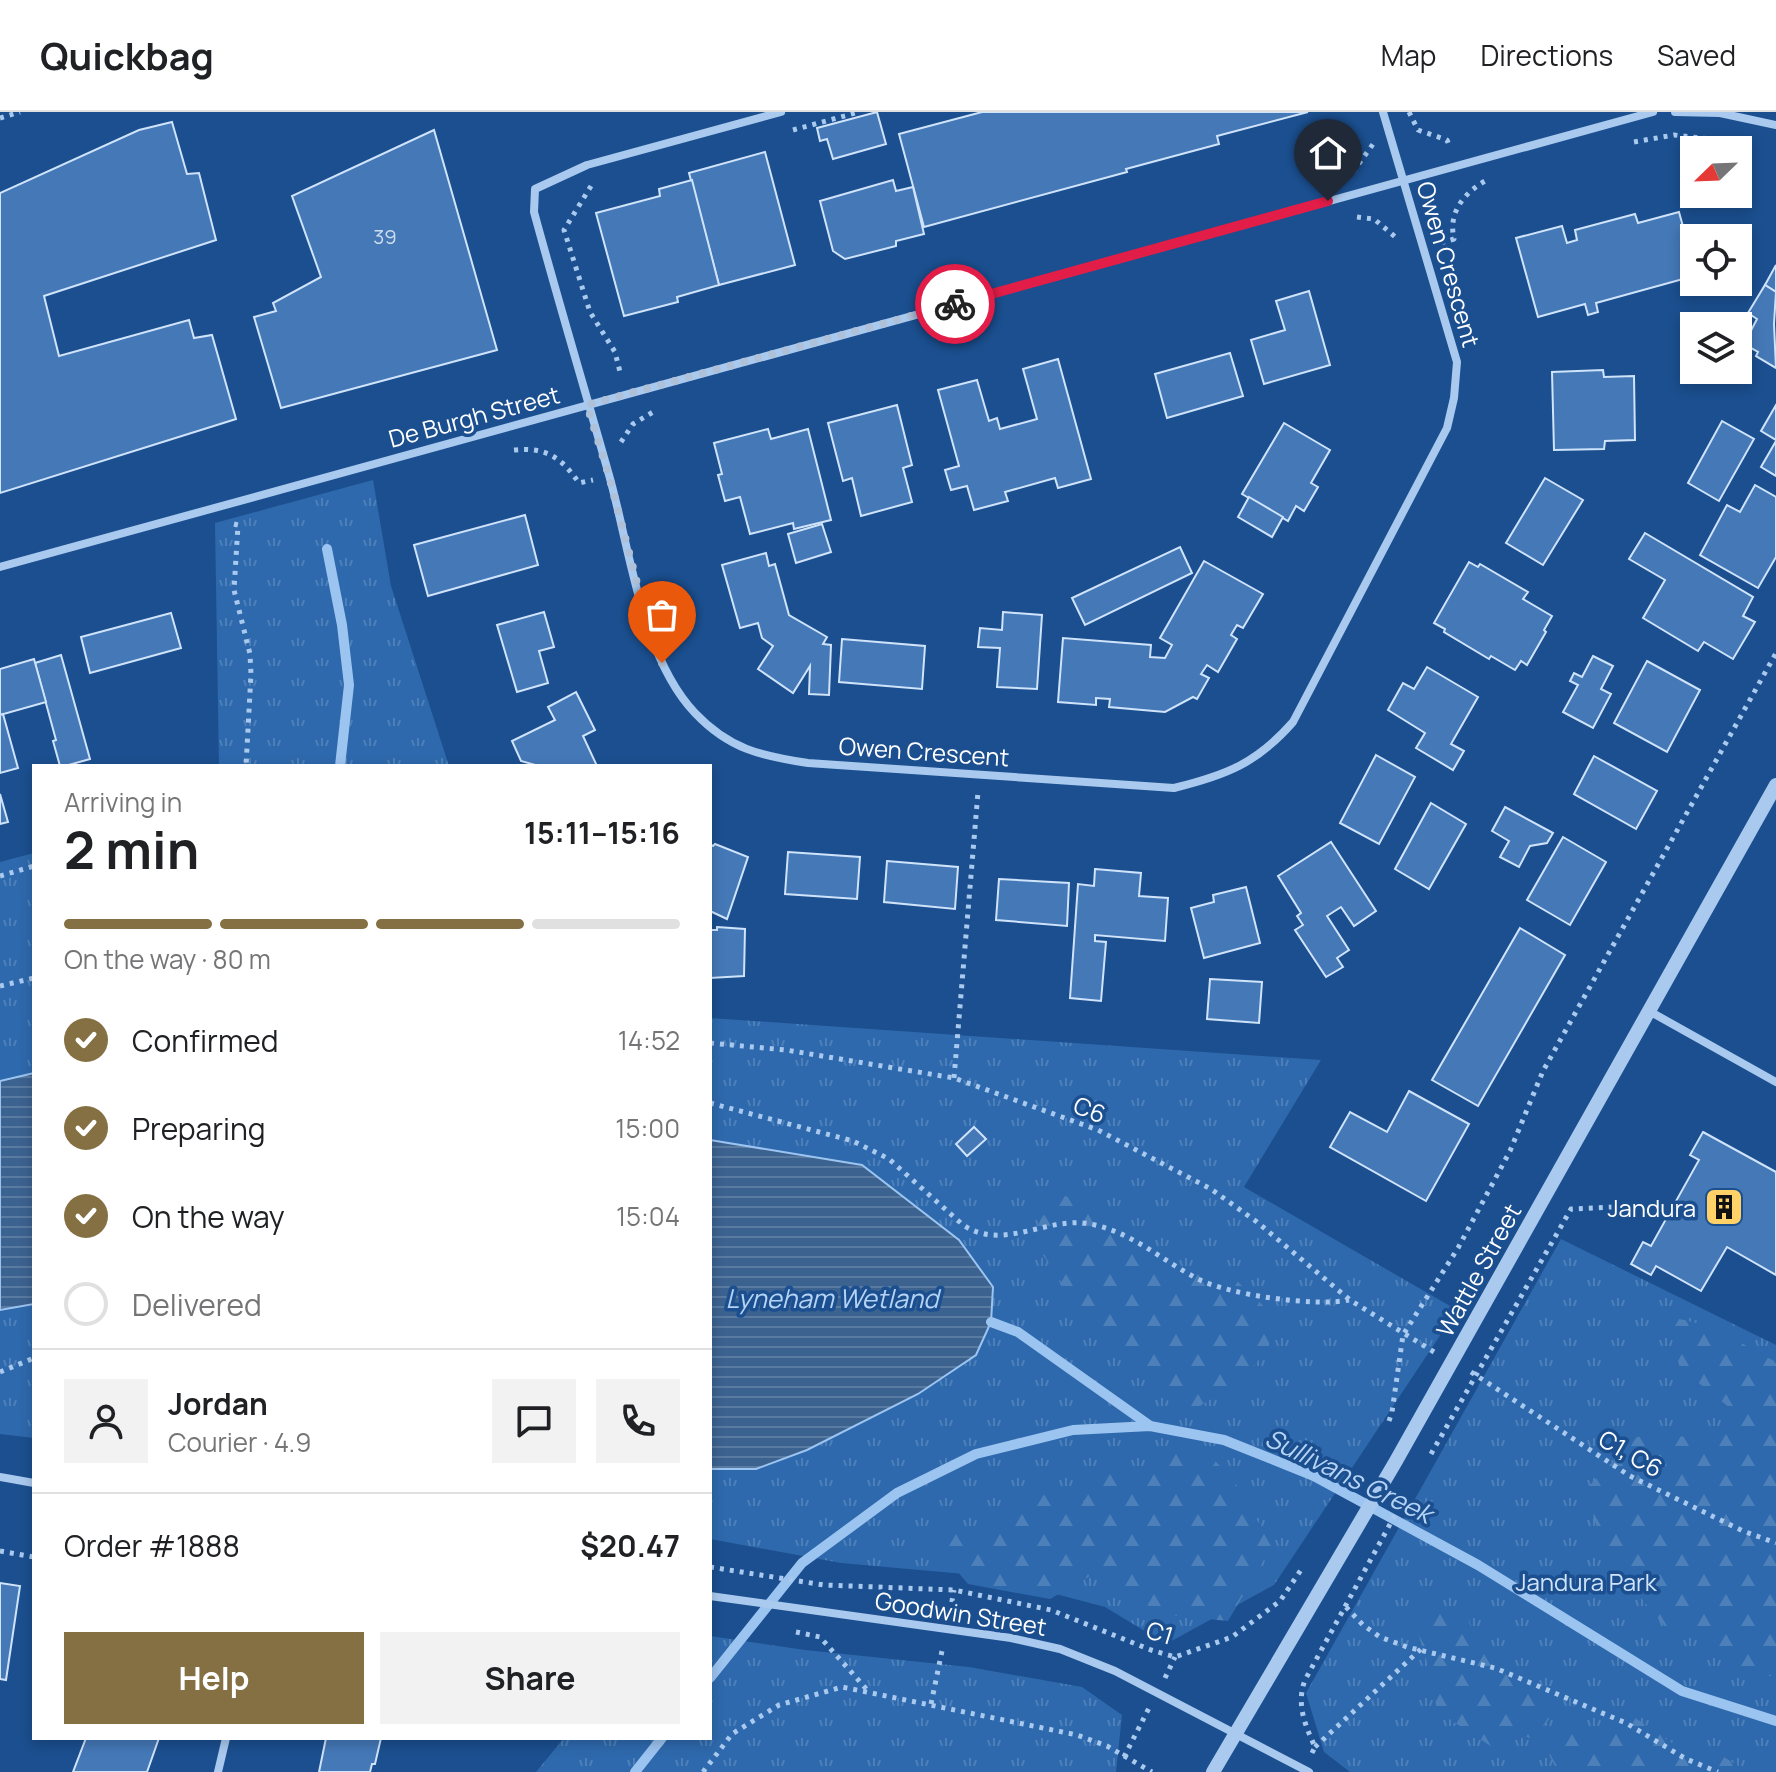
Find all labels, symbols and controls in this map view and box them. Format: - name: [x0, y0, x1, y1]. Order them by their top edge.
- text: Quickbag: [40, 29, 214, 81]
- text: Map: [1381, 36, 1436, 74]
- text: Directions: [1480, 36, 1613, 74]
- text: Saved: [1657, 36, 1736, 74]
- pin: [1294, 119, 1362, 201]
- icon: home: [1306, 131, 1350, 175]
- north arrow: [1680, 136, 1752, 208]
- map controls: [1680, 136, 1752, 384]
- street label: Owen Crescent: [1410, 177, 1488, 351]
- house number: 39: [373, 223, 397, 250]
- button: locate: [1680, 224, 1752, 296]
- courier: [915, 264, 995, 344]
- icon: bike: [933, 282, 977, 326]
- button: layers: [1680, 312, 1752, 384]
- street label: De Burgh Street: [385, 377, 563, 455]
- pin: [628, 581, 696, 663]
- icon: bag: [640, 593, 684, 637]
- street label: Owen Crescent: [838, 729, 1010, 773]
- text: Arriving in: [64, 784, 182, 820]
- text: 15:11–15:16: [524, 812, 680, 853]
- text: 2 min: [64, 814, 199, 885]
- text: On the way · 80 m: [64, 941, 271, 977]
- icon: check: [64, 1018, 108, 1062]
- text: Confirmed: [132, 1020, 279, 1061]
- text: 14:52: [618, 1022, 680, 1058]
- street label: C6: [1069, 1088, 1111, 1130]
- icon: check: [64, 1106, 108, 1150]
- text: Preparing: [132, 1108, 266, 1149]
- text: 15:00: [615, 1110, 680, 1146]
- building icon: Jandura: [1703, 1186, 1745, 1228]
- place label: Jandura: [1607, 1191, 1696, 1224]
- icon: check: [64, 1194, 108, 1238]
- text: On the way: [132, 1196, 285, 1237]
- text: 15:04: [616, 1198, 680, 1234]
- street label: Wattle Street: [1428, 1198, 1528, 1342]
- water label: Lyneham Wetland: [725, 1280, 942, 1316]
- text: Delivered: [132, 1284, 262, 1325]
- button: person: [64, 1379, 148, 1463]
- button: chat: [492, 1379, 576, 1463]
- button: phone: [596, 1379, 680, 1463]
- text: Jordan: [168, 1383, 268, 1424]
- water label: Sullivans Creek: [1259, 1419, 1442, 1533]
- street label: C1, C6: [1593, 1422, 1669, 1484]
- text: Courier · 4.9: [168, 1424, 311, 1460]
- text: Order #1888: [64, 1525, 240, 1566]
- text: $20.47: [580, 1525, 680, 1566]
- park label: Jandura Park: [1515, 1565, 1658, 1598]
- street label: Goodwin Street: [873, 1583, 1049, 1643]
- street label: C1: [1142, 1612, 1178, 1652]
- button: Help: [64, 1632, 364, 1724]
- button: Share: [380, 1632, 680, 1724]

